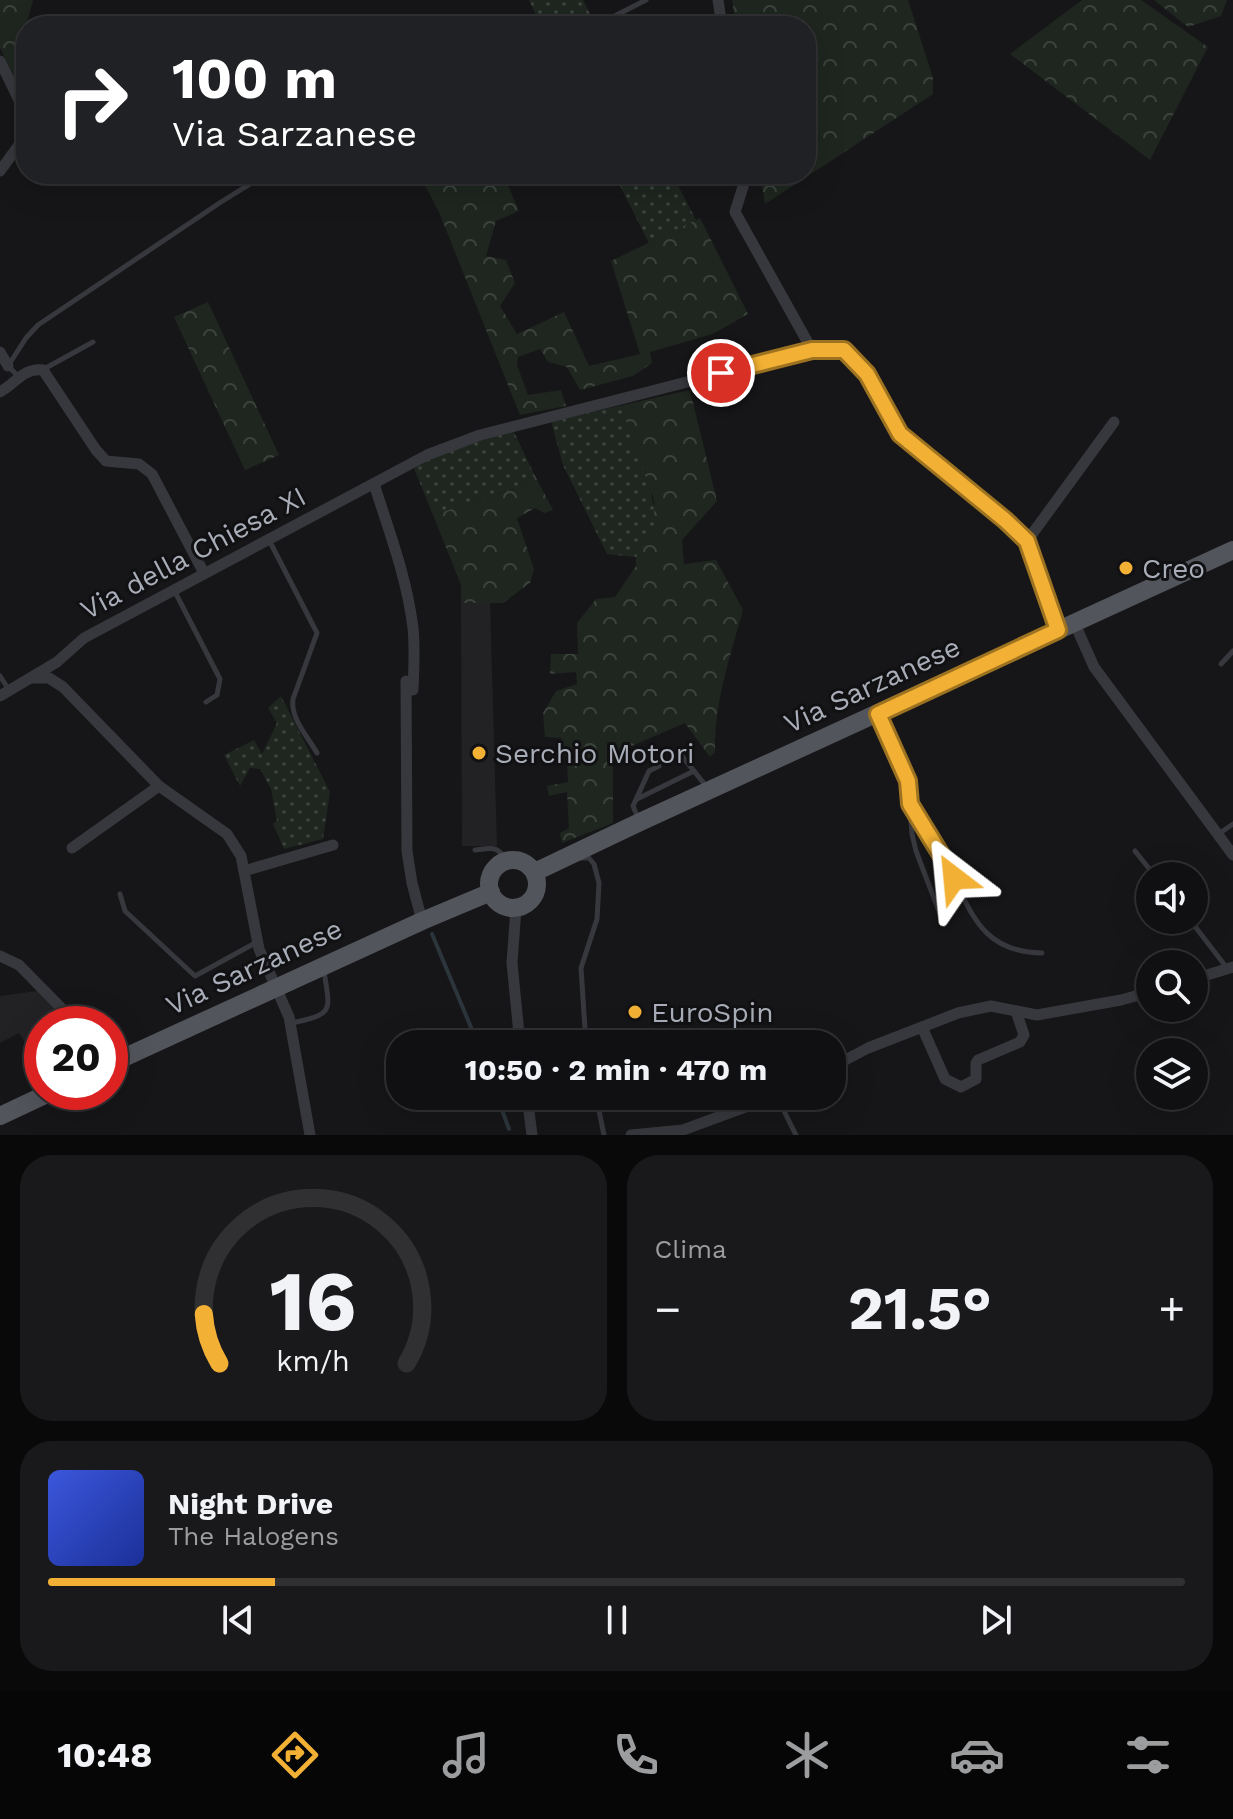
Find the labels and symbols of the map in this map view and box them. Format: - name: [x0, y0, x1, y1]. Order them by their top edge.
- pin: [687, 339, 755, 407]
- street label: Via della Chiesa XI: [75, 480, 311, 626]
- place label: Creo: [1142, 552, 1205, 585]
- marker: Creo: [1117, 559, 1135, 577]
- street label: Via Sarzanese: [779, 630, 965, 740]
- place label: Serchio Motori: [495, 737, 695, 770]
- marker: Serchio Motori: [470, 744, 488, 762]
- position arrow: [912, 836, 996, 920]
- street label: Via Sarzanese: [161, 912, 347, 1022]
- place label: EuroSpin: [651, 996, 774, 1029]
- marker: EuroSpin: [626, 1003, 644, 1021]
- speed limit sign: 20: [24, 1006, 128, 1110]

